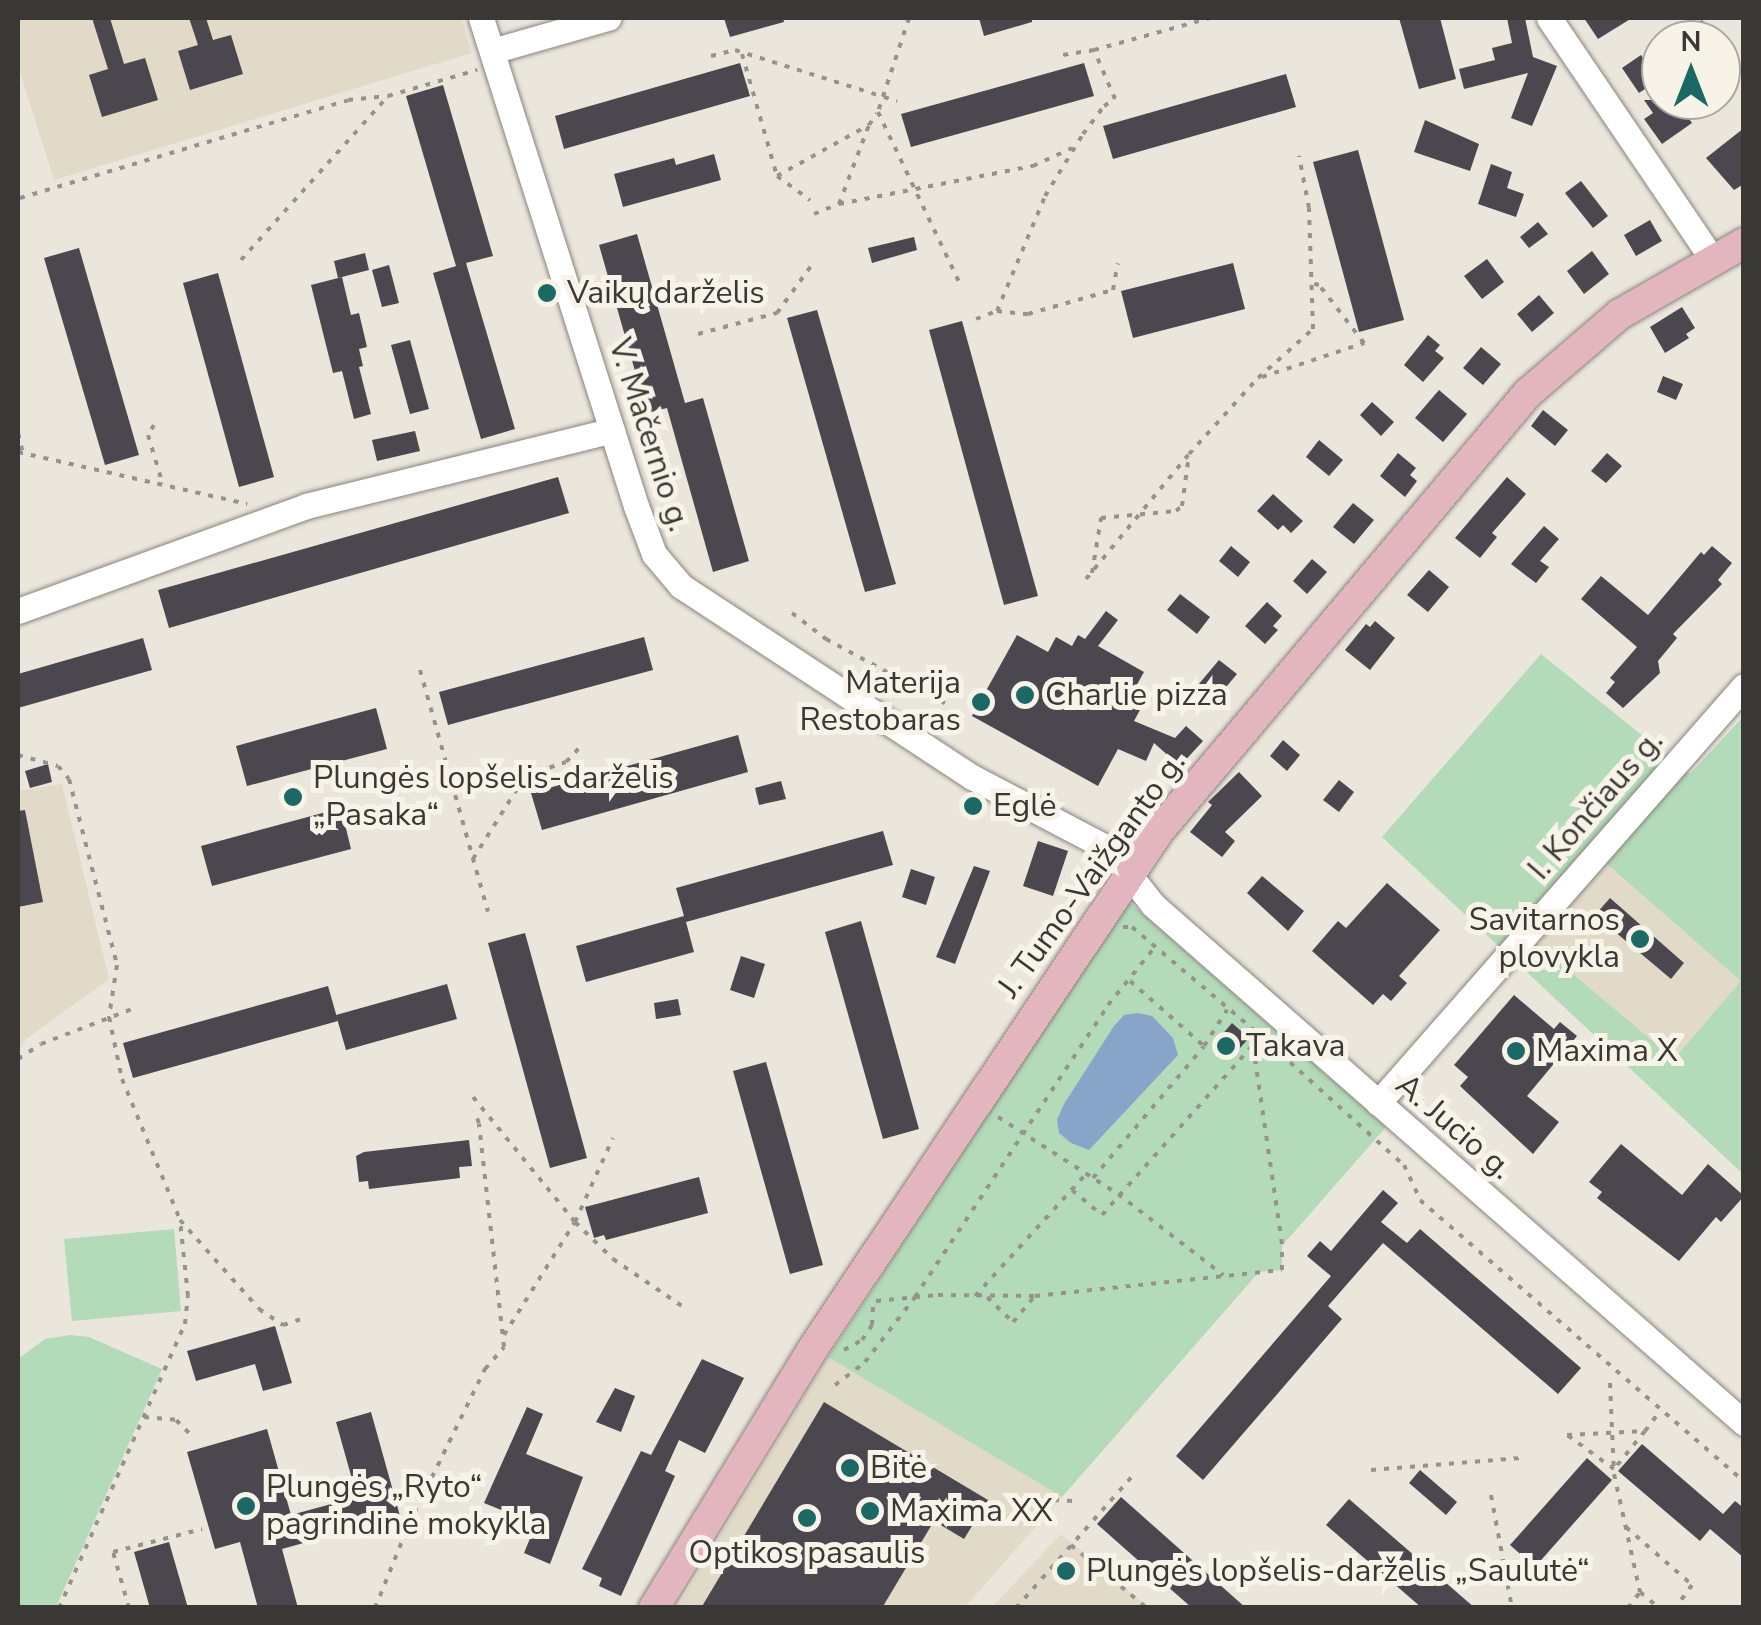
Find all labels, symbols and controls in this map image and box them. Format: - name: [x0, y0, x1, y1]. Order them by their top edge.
- north arrow: [1641, 20, 1741, 120]
- text: N: [1681, 23, 1701, 61]
- place label: Vaikų darželis: [567, 274, 765, 312]
- marker: Vaikų darželis: [536, 282, 558, 304]
- street label: V. Mačernio g.: [600, 334, 698, 536]
- place label: Materija Restobaras: [800, 665, 961, 740]
- place label: Charlie pizza: [1045, 676, 1228, 714]
- marker: Charlie pizza: [1014, 684, 1036, 706]
- marker: Materija Restobaras: [970, 691, 992, 713]
- street label: I. Končiaus g.: [1520, 722, 1672, 888]
- street label: J. Tumo-Vaižganto g.: [990, 745, 1194, 1005]
- place label: Plungės lopšelis-darželis „Pasaka“: [313, 760, 674, 835]
- marker: Plungės lopšelis-darželis „Pasaka“: [282, 786, 304, 808]
- place label: Eglė: [993, 787, 1057, 825]
- marker: Eglė: [962, 795, 984, 817]
- place label: Savitarnos plovykla: [1469, 902, 1620, 977]
- marker: Savitarnos plovykla: [1629, 928, 1651, 950]
- place label: Takava: [1246, 1027, 1346, 1065]
- place label: Maxima X: [1536, 1032, 1678, 1070]
- marker: Takava: [1215, 1035, 1237, 1057]
- marker: Maxima X: [1505, 1040, 1527, 1062]
- street label: A. Jucio g.: [1388, 1066, 1520, 1188]
- place label: Bitė: [870, 1449, 927, 1487]
- marker: Bitė: [839, 1457, 861, 1479]
- place label: Plungės „Ryto“ pagrindinė mokykla: [266, 1469, 546, 1544]
- place label: Maxima XX: [890, 1492, 1053, 1530]
- marker: Plungės „Ryto“ pagrindinė mokykla: [235, 1495, 257, 1517]
- marker: Maxima XX: [859, 1500, 881, 1522]
- marker: Optikos pasaulis: [796, 1507, 818, 1529]
- place label: Optikos pasaulis: [689, 1534, 925, 1572]
- place label: Plungės lopšelis-darželis „Saulutė“: [1086, 1552, 1590, 1590]
- marker: Plungės lopšelis-darželis „Saulutė“: [1055, 1560, 1077, 1582]

